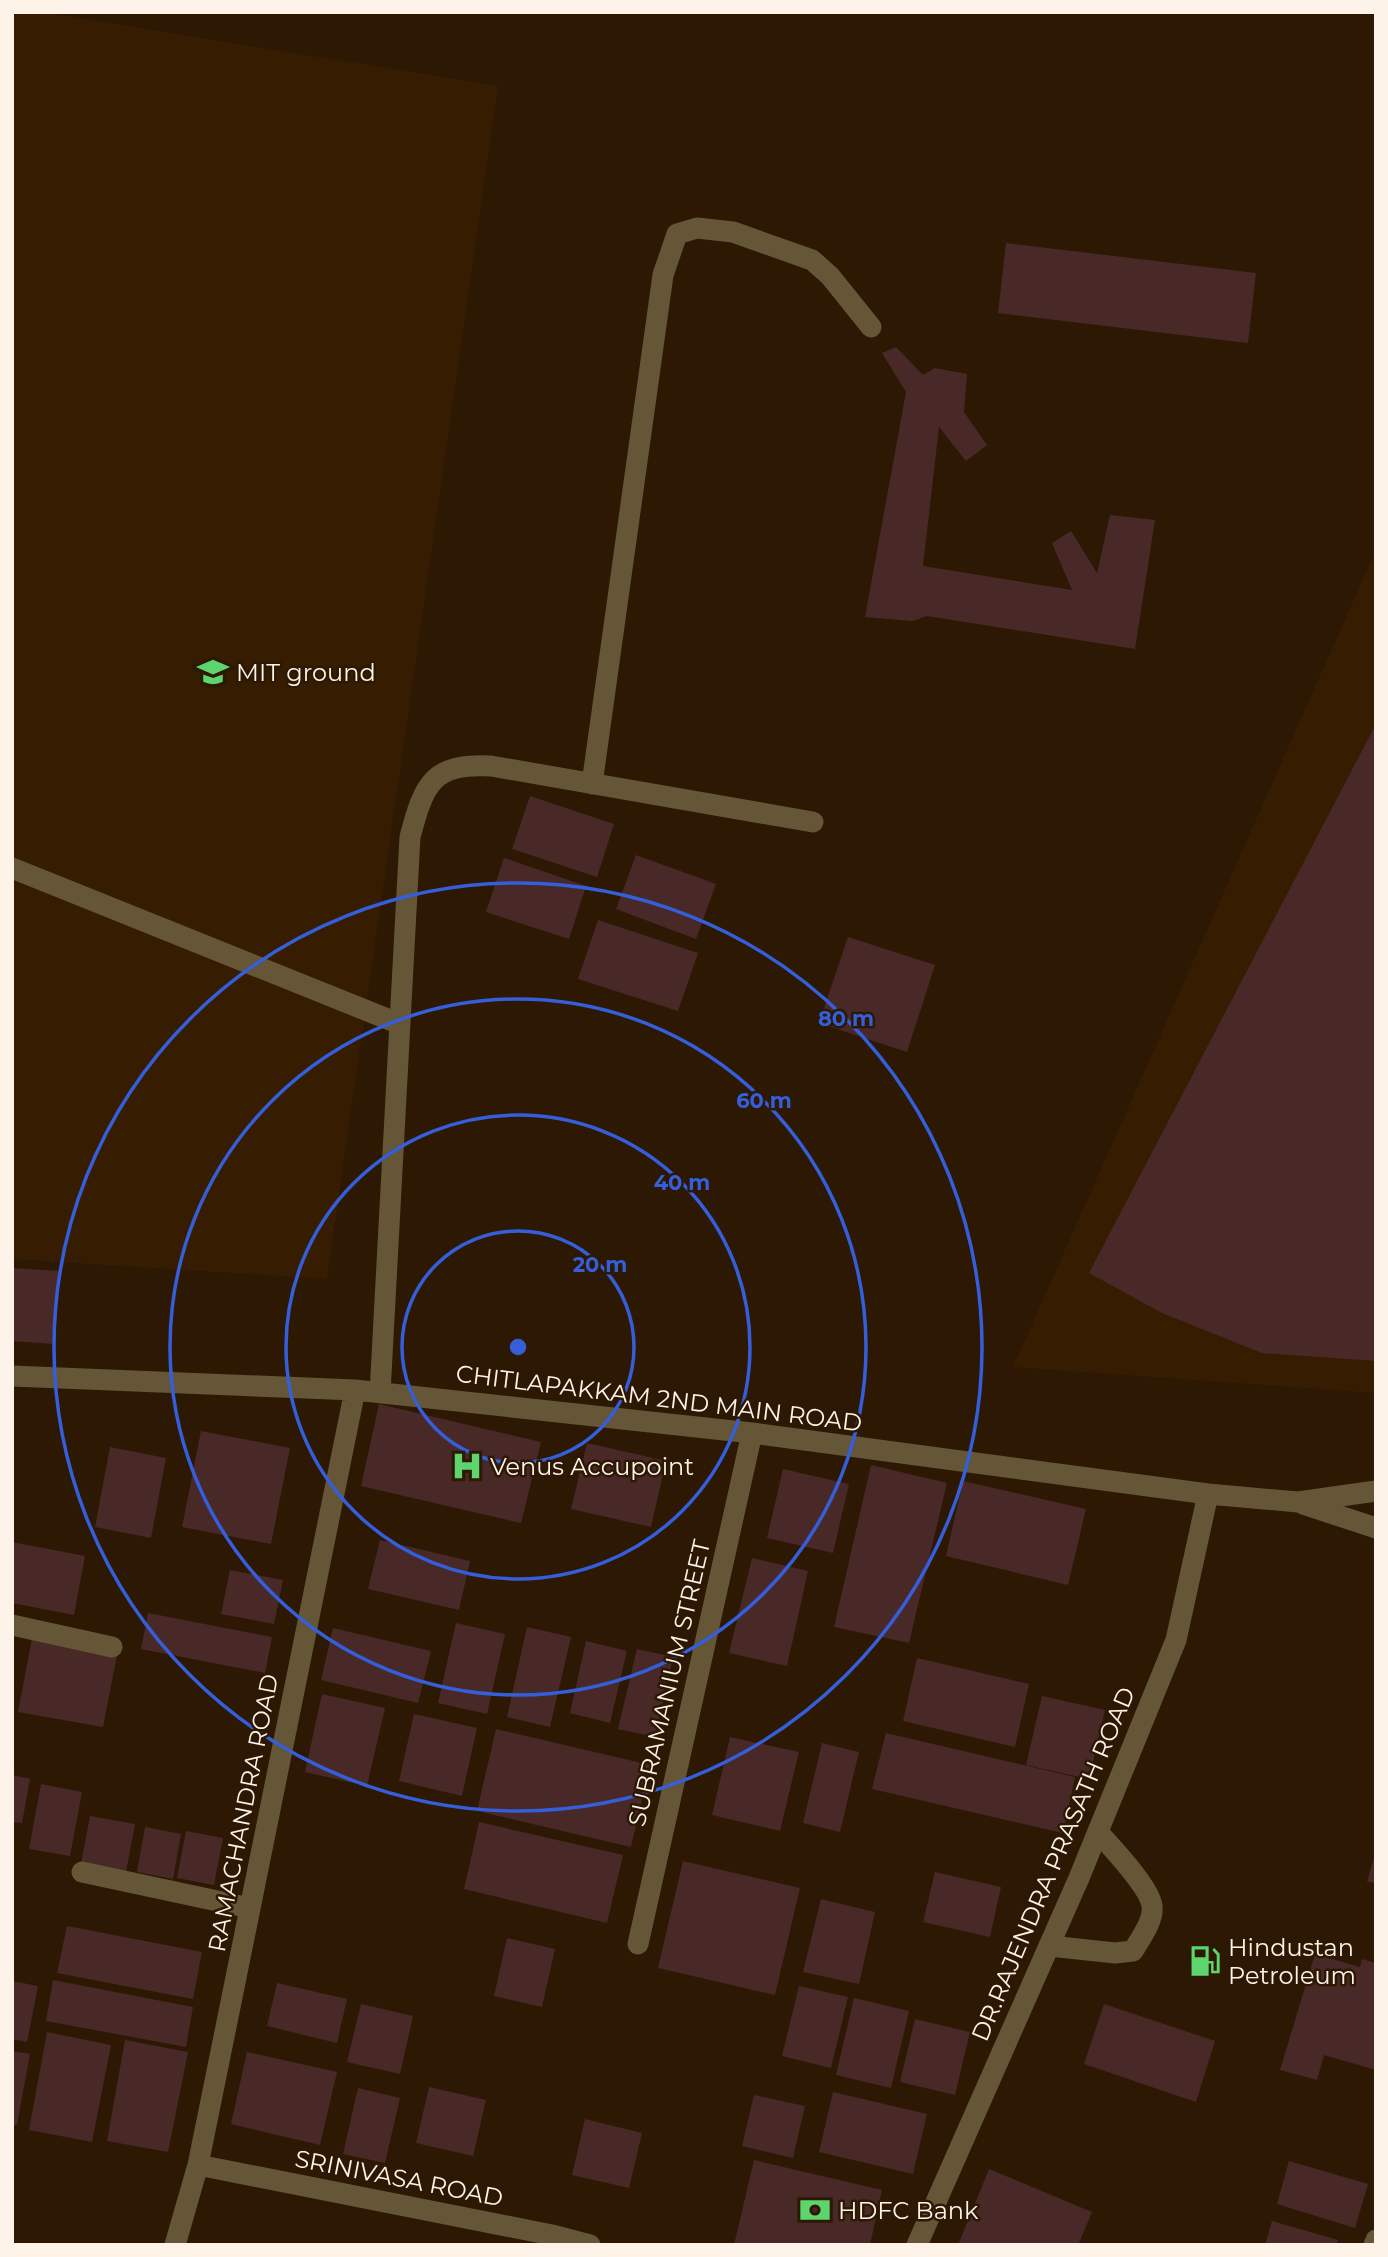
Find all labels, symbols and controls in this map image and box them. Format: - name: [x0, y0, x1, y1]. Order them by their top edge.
- school or university icon: MIT ground: [196, 655, 230, 689]
- place label: MIT ground: [236, 658, 376, 687]
- text: 80 m: [818, 1006, 874, 1031]
- text: 60 m: [736, 1088, 792, 1113]
- text: 40 m: [654, 1170, 710, 1195]
- text: 20 m: [573, 1252, 627, 1277]
- centre of rings: [506, 1335, 530, 1359]
- street label: CHITLAPAKKAM 2ND MAIN ROAD: [454, 1359, 864, 1437]
- hospital icon: Venus Accupoint: [450, 1449, 484, 1483]
- place label: Venus Accupoint: [490, 1452, 694, 1481]
- street label: SUBRAMANIUM STREET: [622, 1537, 716, 1829]
- street label: RAMACHANDRA ROAD: [202, 1672, 284, 1954]
- street label: DR.RAJENDRA PRASATH ROAD: [965, 1683, 1141, 2045]
- place label: Hindustan Petroleum: [1228, 1933, 1356, 1990]
- fuel station icon: Hindustan Petroleum: [1188, 1944, 1222, 1978]
- street label: SRINIVASA ROAD: [292, 2144, 506, 2212]
- bank icon: HDFC Bank: [798, 2193, 832, 2227]
- place label: HDFC Bank: [838, 2196, 979, 2225]

